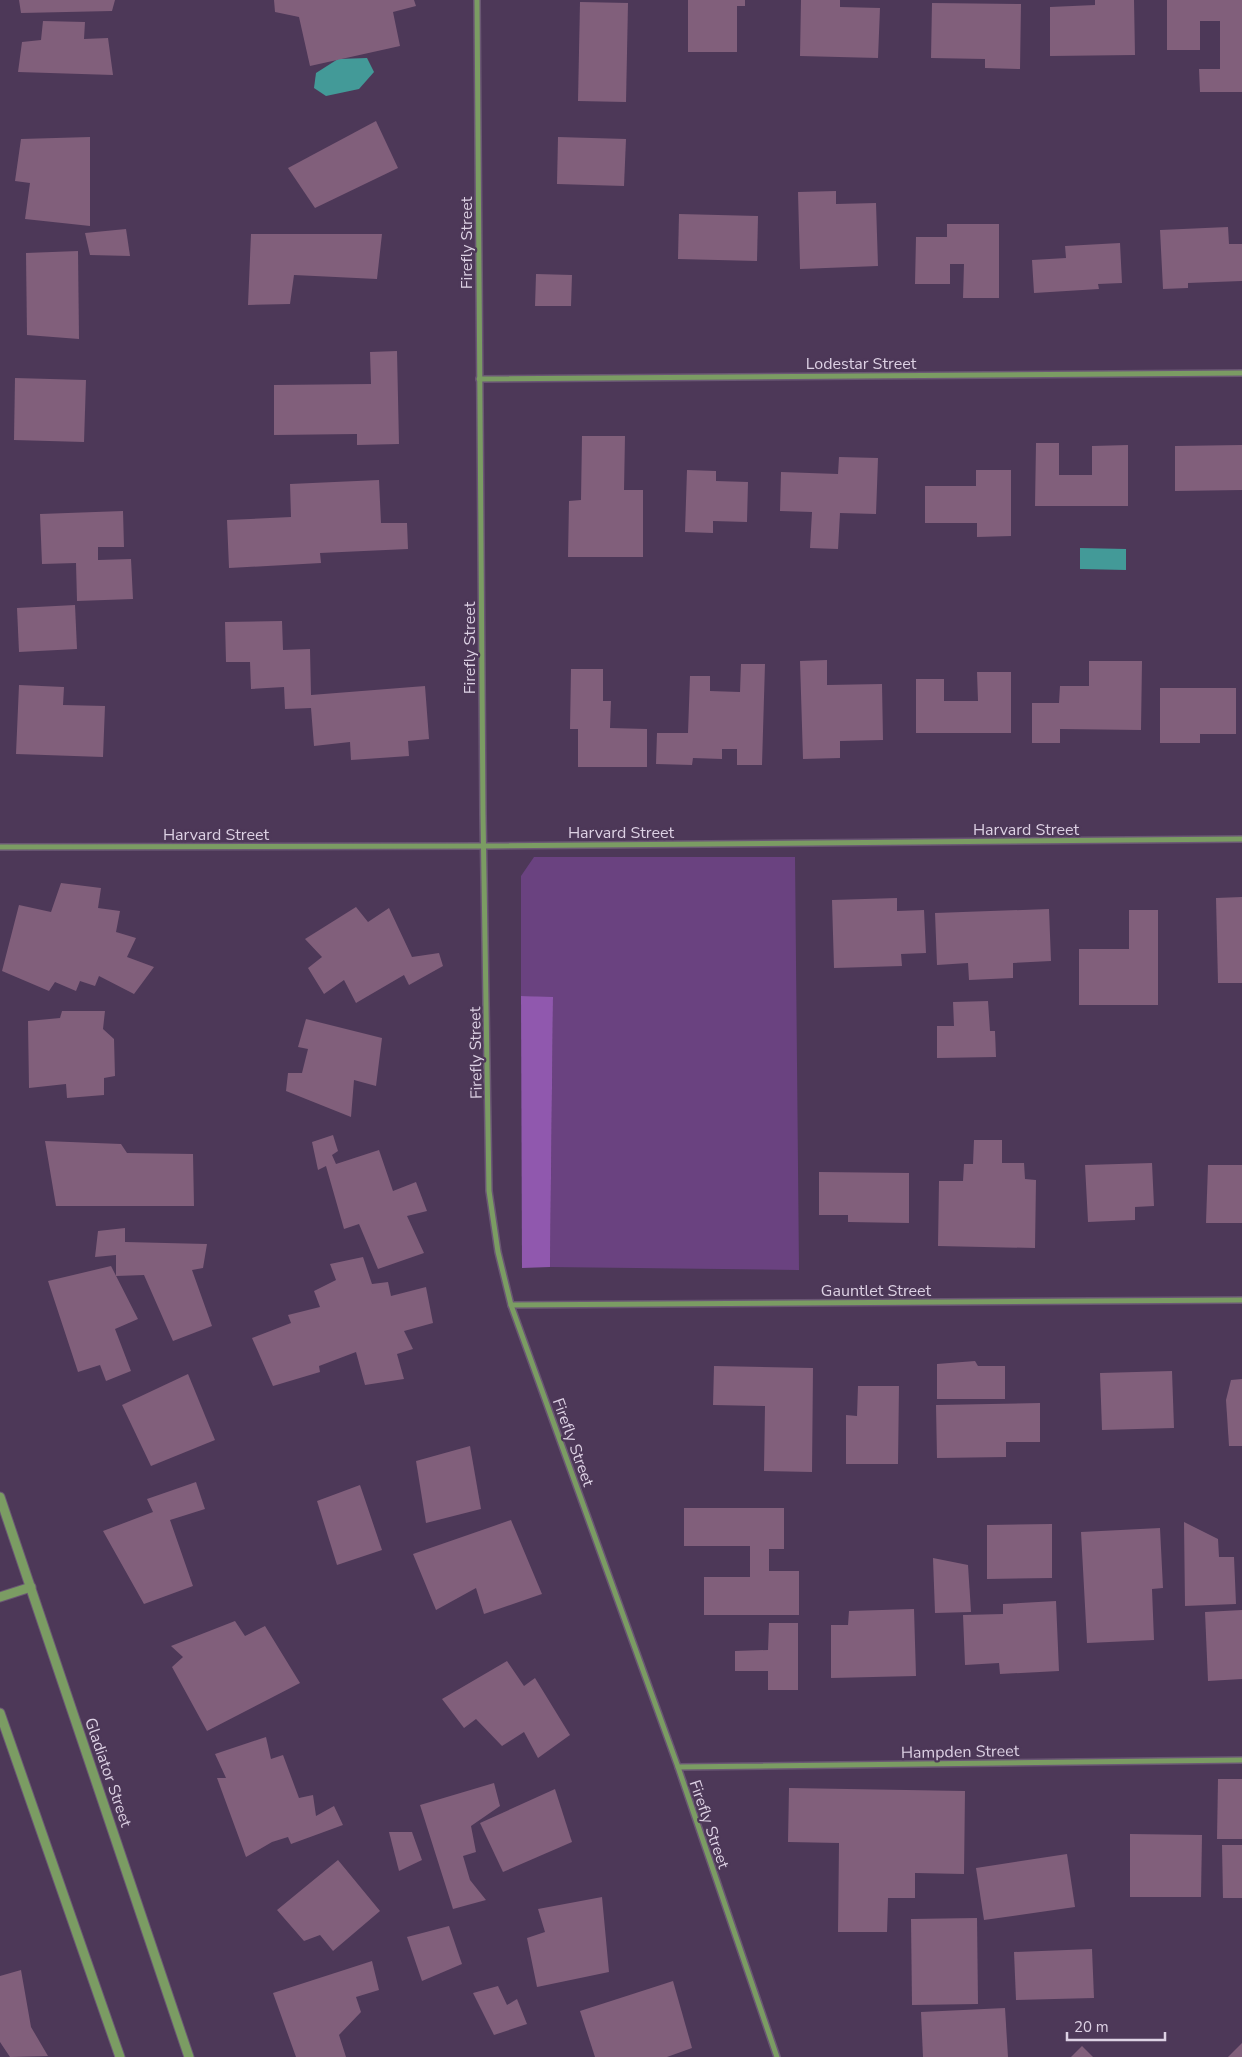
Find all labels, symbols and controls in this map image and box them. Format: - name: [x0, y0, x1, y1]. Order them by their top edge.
- street label: Firefly Street: [456, 196, 478, 289]
- street label: Lodestar Street: [806, 353, 917, 375]
- street label: Firefly Street: [459, 601, 481, 694]
- street label: Harvard Street: [973, 819, 1079, 841]
- street label: Harvard Street: [568, 822, 674, 844]
- street label: Harvard Street: [163, 824, 269, 846]
- street label: Firefly Street: [464, 1006, 488, 1099]
- street label: Gauntlet Street: [821, 1280, 932, 1302]
- street label: Firefly Street: [547, 1395, 599, 1490]
- street label: Gladiator Street: [79, 1715, 137, 1830]
- street label: Hampden Street: [901, 1740, 1020, 1764]
- street label: Firefly Street: [684, 1777, 735, 1872]
- scale bar: [1067, 2010, 1164, 2042]
- text: 20 m: [1074, 2017, 1109, 2037]

